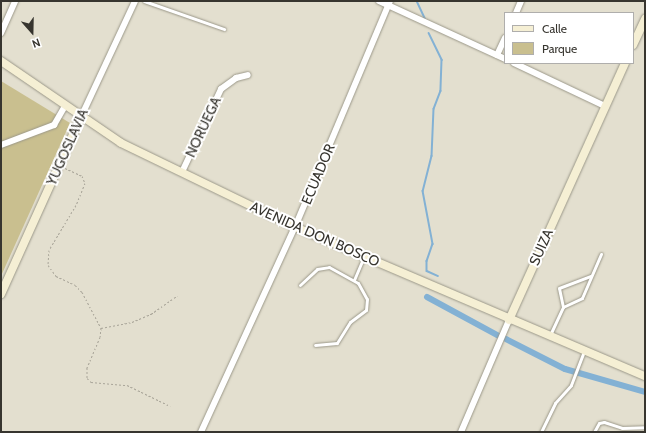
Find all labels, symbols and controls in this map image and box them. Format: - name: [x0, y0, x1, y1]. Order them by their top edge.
- north arrow: [12, 12, 52, 52]
- legend: [504, 12, 634, 64]
- text: Calle: [542, 21, 567, 36]
- text: N: [30, 35, 42, 51]
- text: Parque: [542, 41, 577, 56]
- street label: NORUEGA: [182, 94, 224, 160]
- street label: YUGOSLAVIA: [43, 106, 91, 188]
- street label: ECUADOR: [298, 141, 338, 207]
- street label: AVENIDA DON BOSCO: [248, 198, 382, 270]
- street label: SUIZA: [526, 226, 556, 268]

